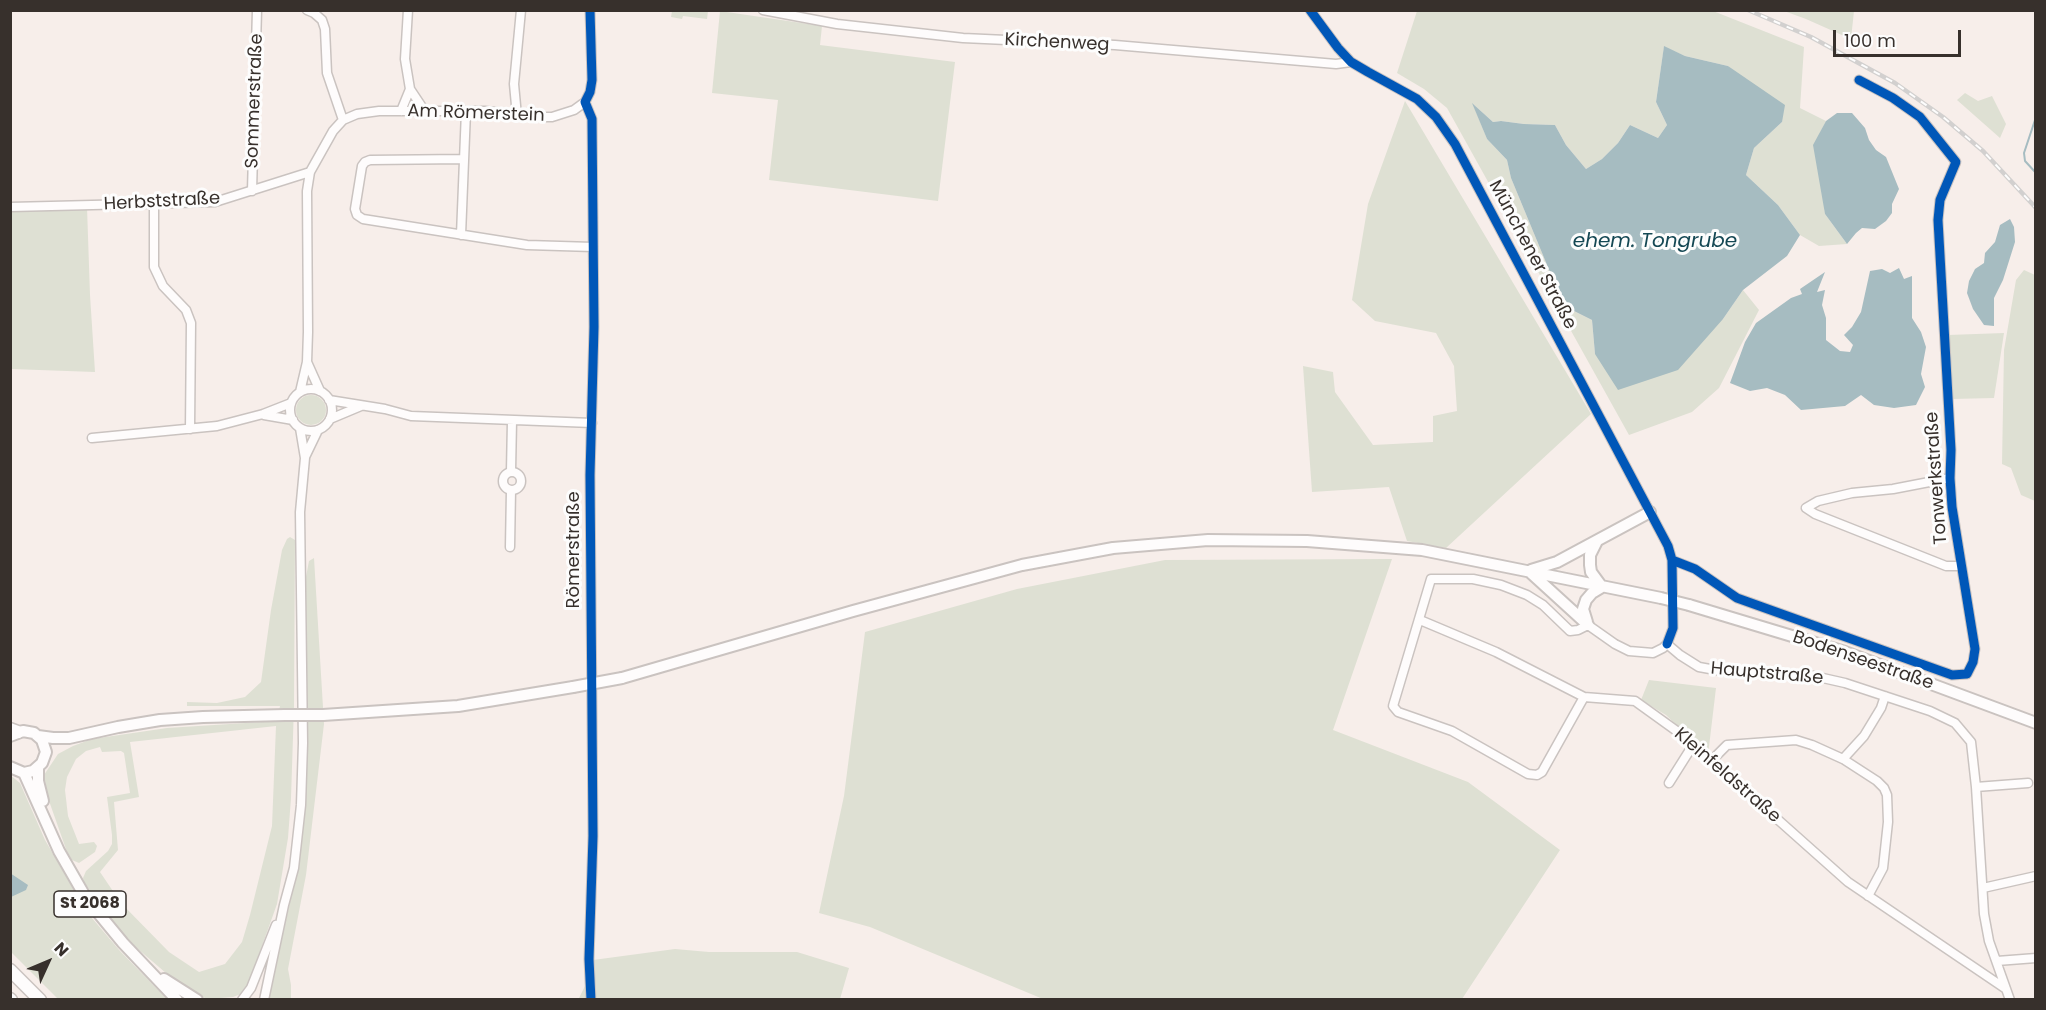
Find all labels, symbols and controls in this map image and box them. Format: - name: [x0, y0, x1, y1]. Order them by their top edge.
- scale bar: [1836, 18, 1964, 56]
- text: 100 m: [1844, 28, 1896, 53]
- street label: Kirchenweg: [1004, 29, 1110, 57]
- street label: Sommerstraße: [242, 33, 268, 169]
- street label: Am Römerstein: [407, 101, 545, 127]
- street label: Münchener Straße: [1484, 177, 1580, 333]
- street label: Herbststraße: [103, 188, 221, 216]
- water label: ehem. Tongrube: [1573, 230, 1737, 254]
- street label: Tonwerkstraße: [1922, 411, 1952, 545]
- street label: Römerstraße: [563, 491, 585, 609]
- street label: Bodenseestraße: [1790, 627, 1936, 695]
- street label: Hauptstraße: [1710, 658, 1824, 690]
- street label: Kleinfeldstraße: [1669, 724, 1785, 828]
- road number: St 2068: [54, 891, 126, 917]
- north arrow: [18, 932, 78, 992]
- text: N: [49, 937, 74, 961]

